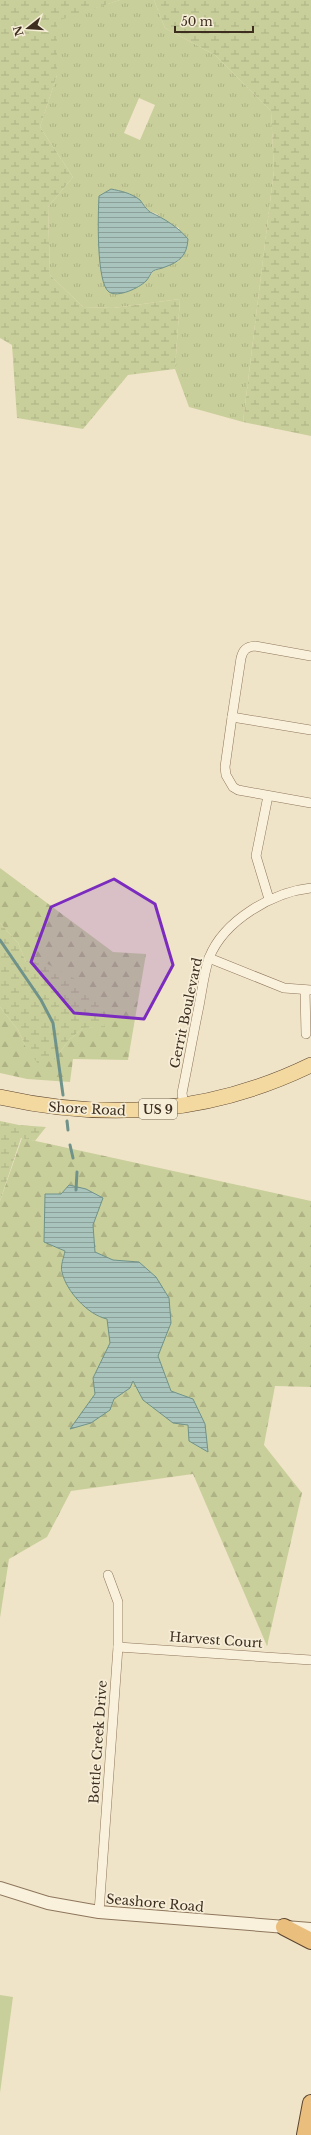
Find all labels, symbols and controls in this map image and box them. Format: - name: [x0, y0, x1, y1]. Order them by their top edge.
- north arrow: [8, 8, 48, 48]
- scale bar: [175, 8, 253, 34]
- text: 50 m: [181, 14, 213, 29]
- text: N: [10, 23, 27, 38]
- street label: Gerrit Boulevard: [166, 956, 206, 1070]
- street label: Shore Road: [48, 1098, 126, 1120]
- road number: US 9: [139, 1099, 177, 1119]
- street label: Harvest Court: [169, 1628, 263, 1652]
- street label: Bottle Creek Drive: [85, 1680, 111, 1804]
- street label: Seashore Road: [105, 1890, 205, 1916]

